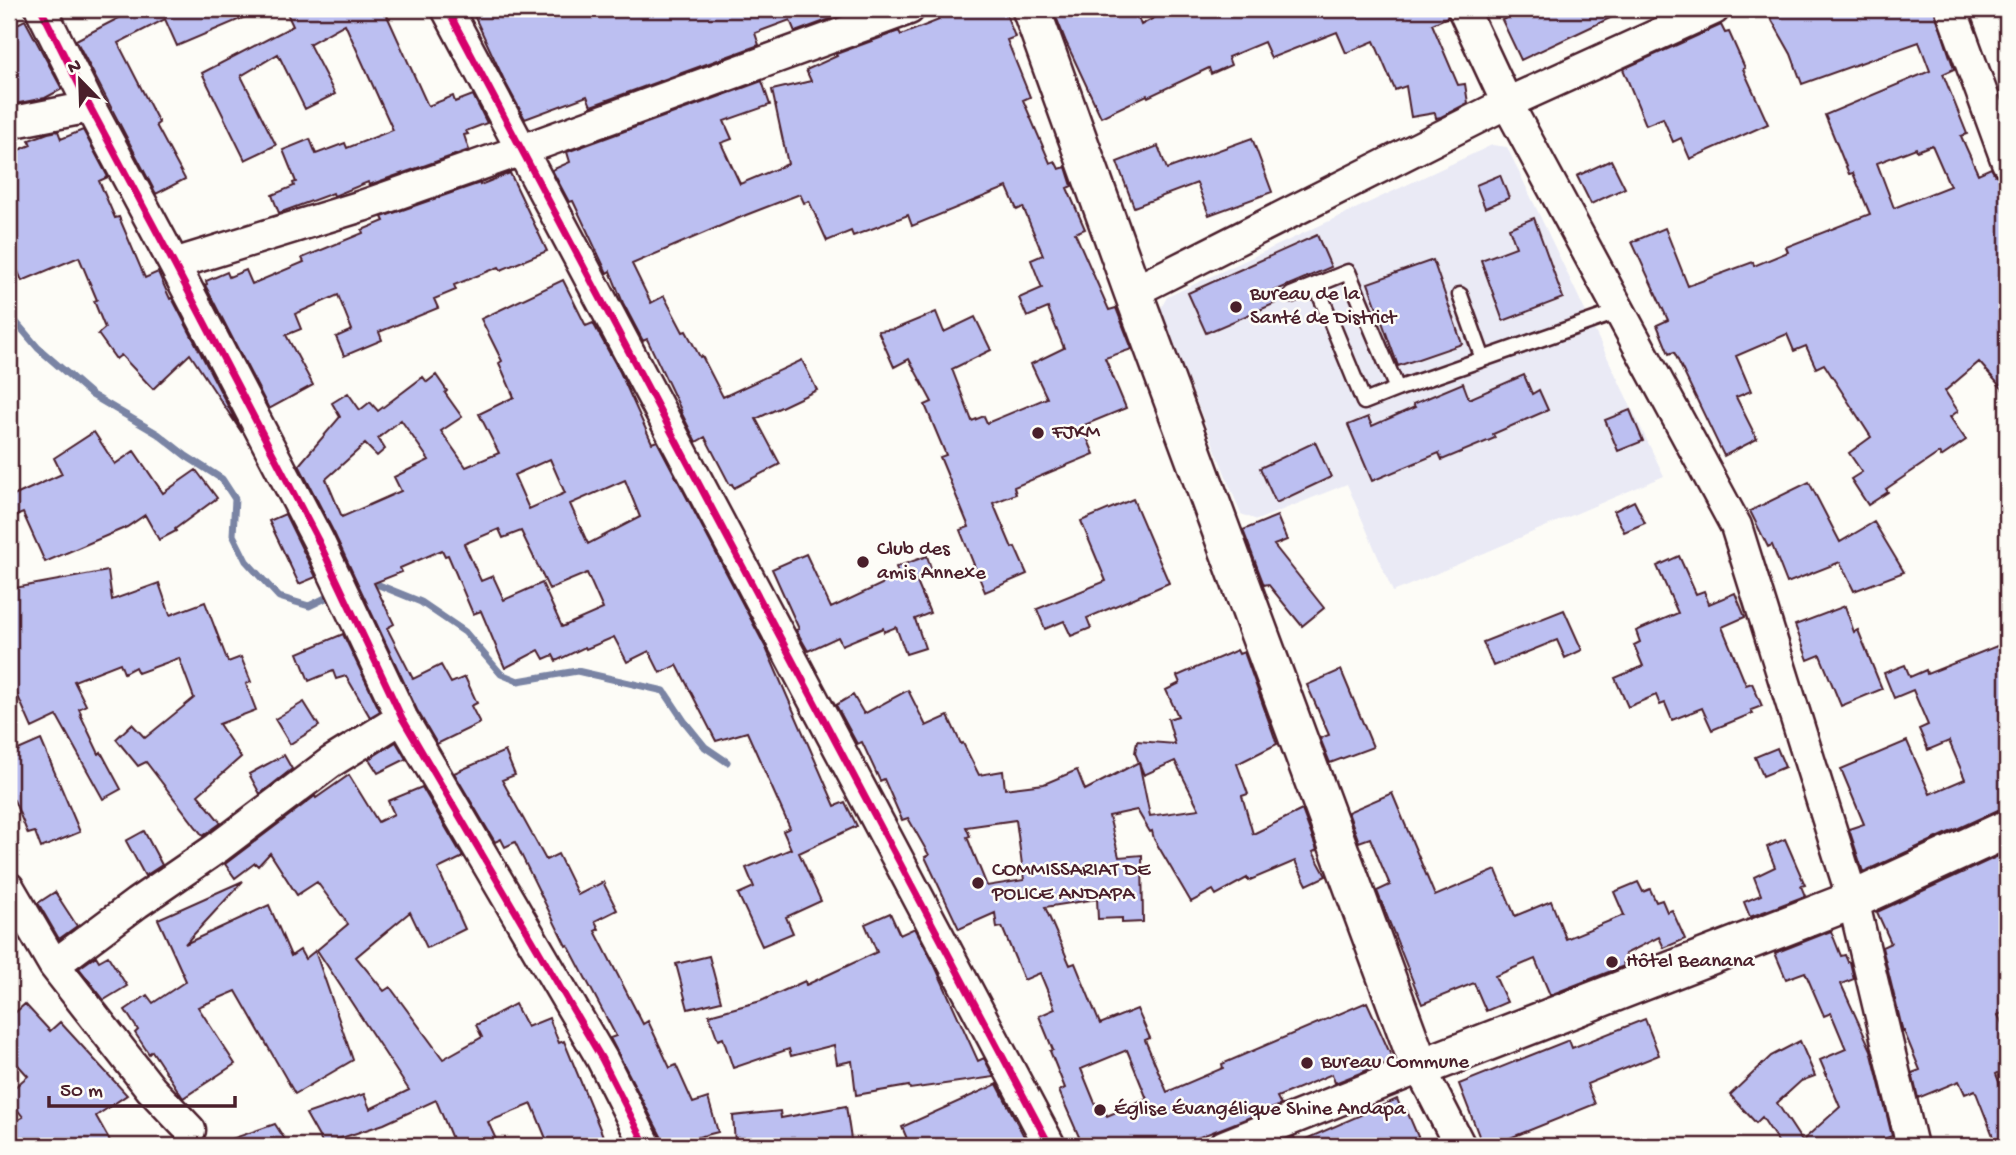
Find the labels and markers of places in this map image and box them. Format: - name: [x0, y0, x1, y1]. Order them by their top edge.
- place label: Bureau de la Santé de District: [1249, 283, 1399, 332]
- marker: Bureau de la Santé de District: [1228, 299, 1244, 315]
- place label: FJKM: [1051, 421, 1100, 446]
- marker: FJKM: [1030, 425, 1046, 441]
- place label: Club des amis Annexe: [877, 538, 987, 587]
- marker: Club des amis Annexe: [855, 554, 871, 570]
- place label: COMMISSARIAT DE POLICE ANDAPA: [991, 859, 1151, 908]
- marker: COMMISSARIAT DE POLICE ANDAPA: [970, 875, 986, 891]
- place label: Hôtel Beanana: [1626, 950, 1756, 975]
- marker: Hôtel Beanana: [1604, 954, 1620, 970]
- place label: Bureau Commune: [1320, 1051, 1470, 1076]
- marker: Bureau Commune: [1299, 1055, 1315, 1071]
- place label: Église Évangélique Shine Andapa: [1114, 1098, 1407, 1123]
- marker: Église Évangélique Shine Andapa: [1092, 1102, 1108, 1118]

